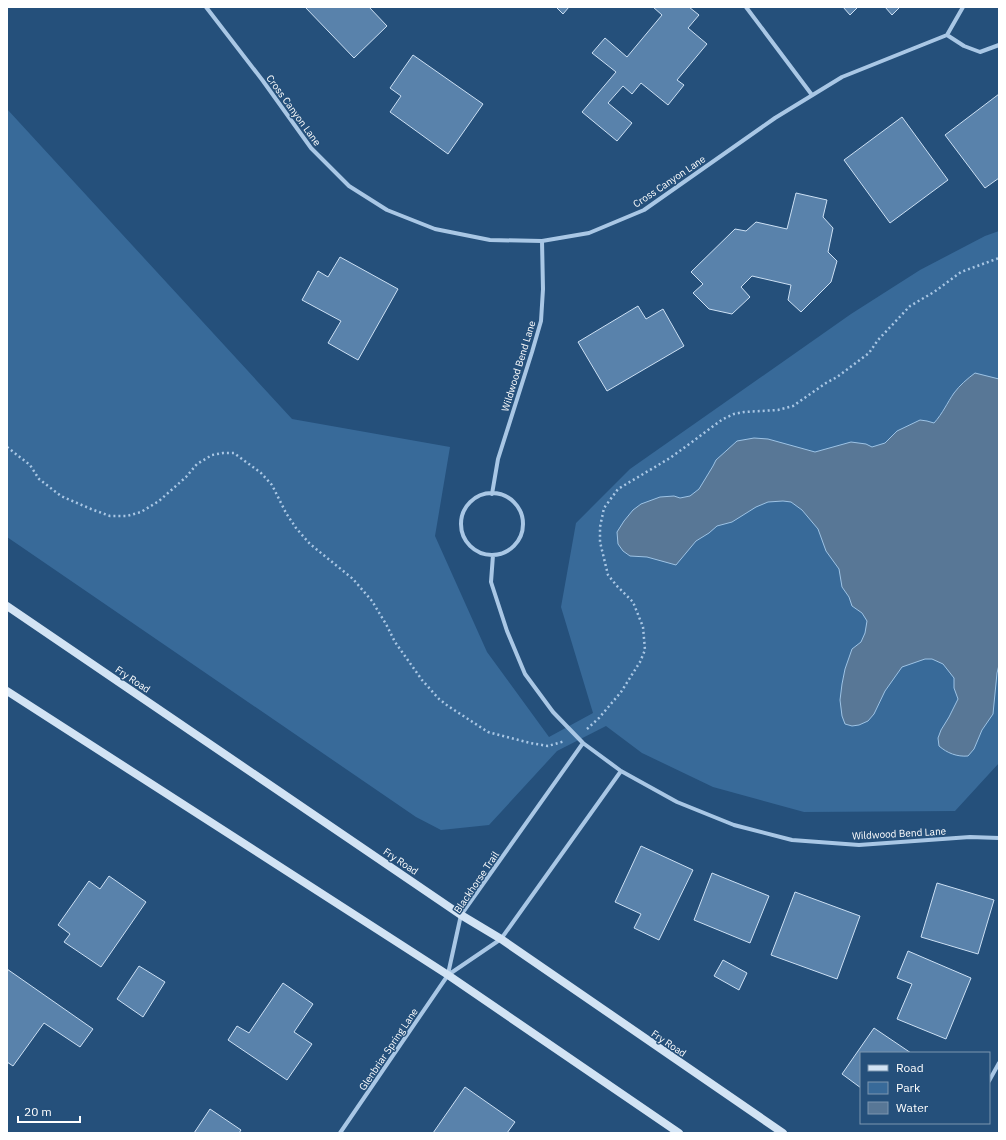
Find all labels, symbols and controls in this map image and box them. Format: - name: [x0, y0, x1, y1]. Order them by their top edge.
- street label: Cross Canyon Lane: [263, 72, 324, 149]
- street label: Cross Canyon Lane: [631, 152, 708, 210]
- street label: Wildwood Bend Lane: [498, 319, 539, 413]
- street label: Fry Road: [113, 663, 153, 696]
- street label: Wildwood Bend Lane: [852, 825, 947, 842]
- street label: Fry Road: [381, 845, 421, 878]
- street label: Blackhorse Trail: [451, 849, 502, 916]
- street label: Glenbriar Spring Lane: [356, 1005, 421, 1093]
- street label: Fry Road: [649, 1027, 689, 1060]
- legend: [860, 1052, 990, 1124]
- text: Road: [896, 1060, 924, 1075]
- text: Park: [896, 1080, 921, 1095]
- scale bar: [18, 1098, 80, 1124]
- text: Water: [896, 1100, 929, 1115]
- text: 20 m: [24, 1104, 52, 1119]

